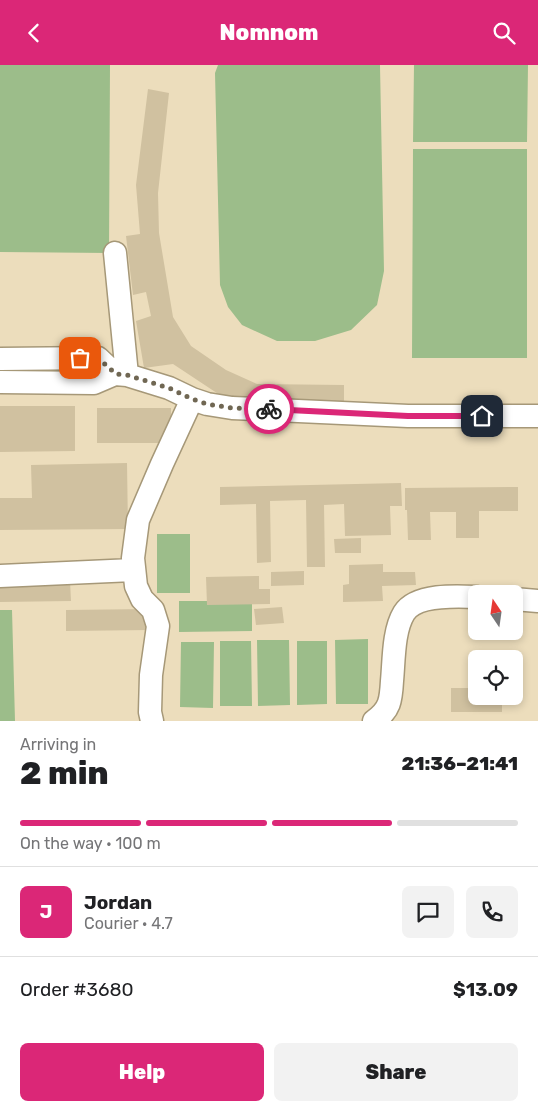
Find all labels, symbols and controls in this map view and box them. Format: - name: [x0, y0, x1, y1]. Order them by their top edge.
- icon: back: [20, 19, 48, 47]
- text: Nomnom: [220, 19, 318, 46]
- icon: search: [490, 19, 518, 47]
- pin: [59, 337, 101, 379]
- icon: bag: [66, 344, 94, 372]
- courier: [244, 384, 294, 434]
- icon: bike: [255, 395, 283, 423]
- pin: [461, 395, 503, 437]
- icon: home: [468, 402, 496, 430]
- north arrow: [468, 585, 522, 640]
- map controls: [468, 585, 523, 705]
- button: locate: [468, 650, 523, 705]
- text: Arriving in: [20, 735, 96, 754]
- text: 21:36–21:41: [402, 752, 518, 775]
- text: 2 min: [20, 754, 109, 792]
- text: On the way · 100 m: [20, 834, 161, 853]
- button: chat: [402, 886, 454, 938]
- button: phone: [466, 886, 518, 938]
- text: Jordan: [84, 891, 152, 914]
- text: J: [40, 900, 52, 923]
- text: Courier · 4.7: [84, 914, 173, 933]
- text: Order #3680: [20, 978, 134, 1001]
- text: $13.09: [453, 978, 518, 1001]
- button: Help: [20, 1043, 264, 1101]
- button: Share: [274, 1043, 518, 1101]

